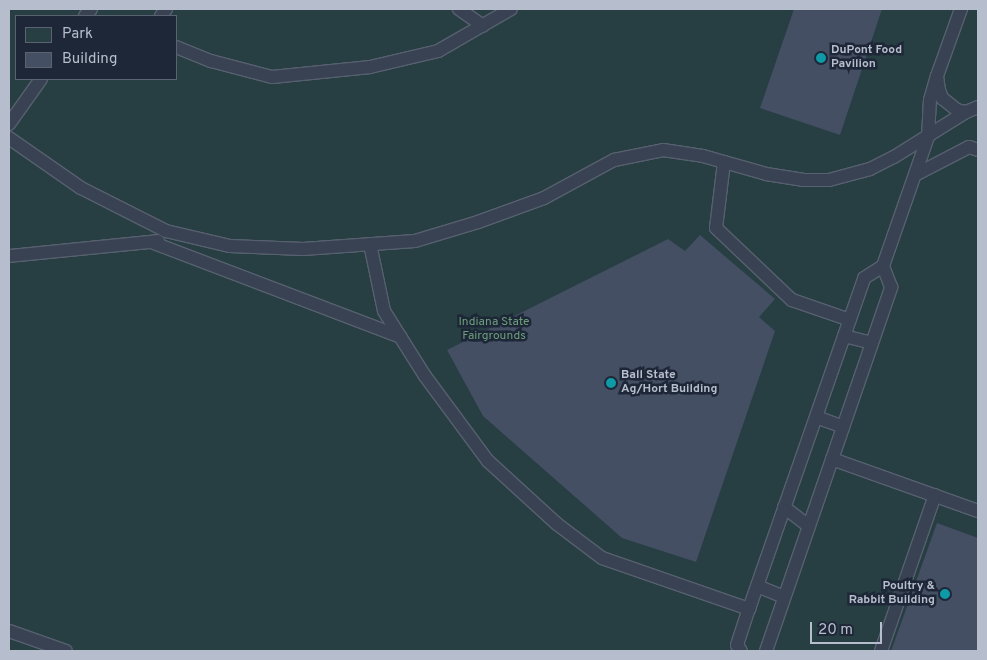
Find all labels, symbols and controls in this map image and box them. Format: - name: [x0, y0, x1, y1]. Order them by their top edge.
- legend: [15, 15, 178, 80]
- text: Park: [62, 25, 93, 44]
- place label: DuPont Food Pavilion: [831, 44, 902, 72]
- text: Building: [62, 50, 117, 69]
- marker: DuPont Food Pavilion: [815, 52, 827, 64]
- park label: Indiana State Fairgrounds: [458, 316, 530, 344]
- place label: Ball State Ag/Hort Building: [621, 369, 717, 397]
- marker: Ball State Ag/Hort Building: [605, 377, 617, 389]
- place label: Poultry & Rabbit Building: [849, 580, 935, 608]
- marker: Poultry & Rabbit Building: [939, 588, 951, 600]
- scale bar: [812, 612, 884, 644]
- text: 20 m: [818, 621, 853, 640]

